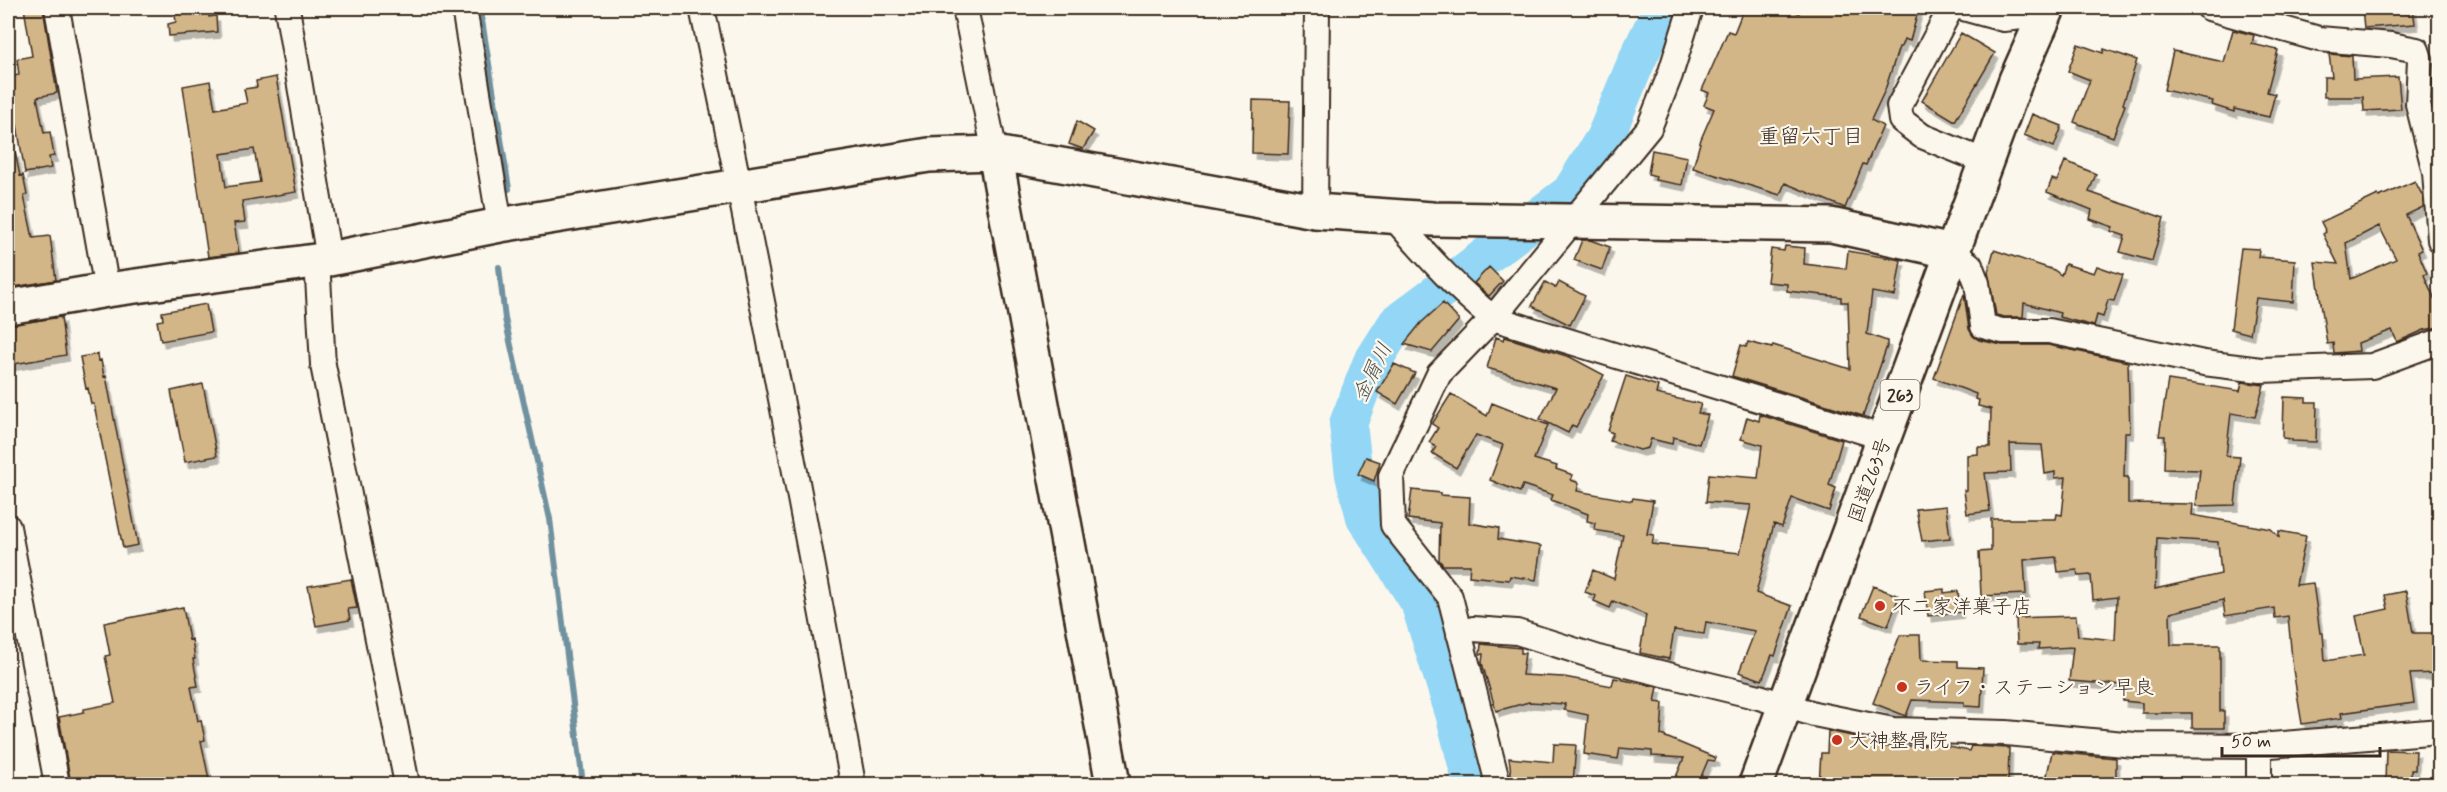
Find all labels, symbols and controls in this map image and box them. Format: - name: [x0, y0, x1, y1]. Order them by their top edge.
- district label: 重留六丁目: [1759, 123, 1864, 151]
- water label: 金屑川: [1347, 338, 1399, 407]
- road number: 263: [1880, 380, 1920, 410]
- street label: 国道263号: [1842, 434, 1898, 527]
- place label: 不二家洋菓子店: [1892, 594, 2032, 621]
- marker: 不二家洋菓子店: [1873, 599, 1887, 613]
- place label: ライフ・ステーション早良: [1914, 675, 2154, 702]
- marker: ライフ・ステーション早良: [1895, 680, 1909, 694]
- scale bar: [2222, 720, 2380, 758]
- place label: 大神整骨院: [1849, 728, 1949, 755]
- text: 50 m: [2231, 730, 2271, 754]
- marker: 大神整骨院: [1830, 733, 1844, 747]

